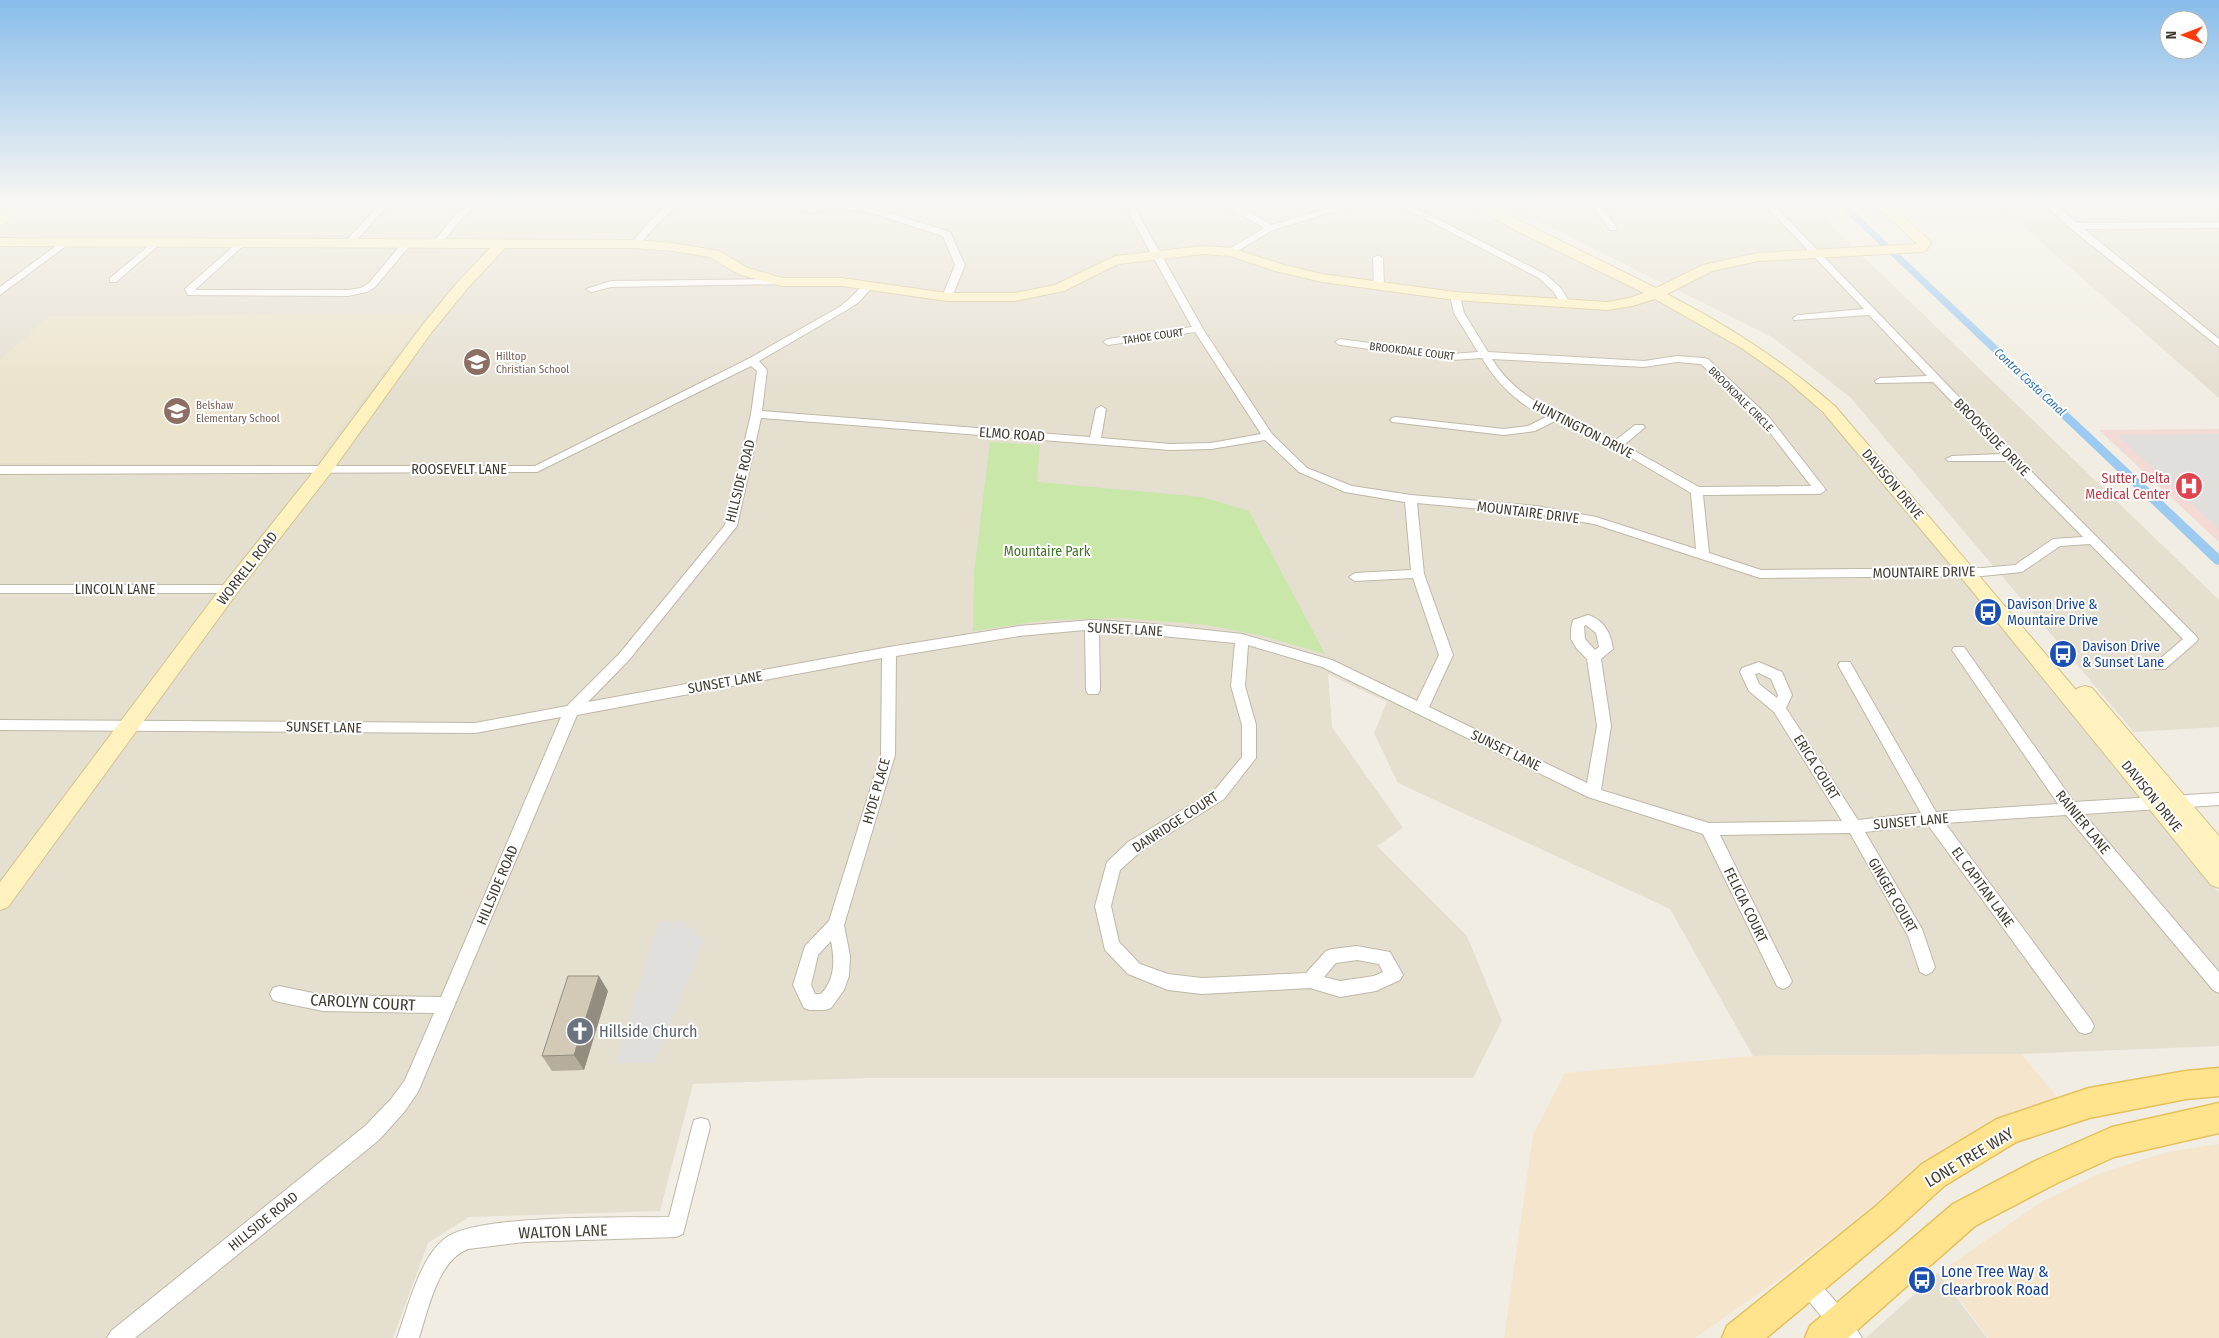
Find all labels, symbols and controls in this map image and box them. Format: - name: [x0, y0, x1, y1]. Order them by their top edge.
- north arrow: [2159, 10, 2209, 60]
- text: N: [2163, 31, 2180, 39]
- street label: TAHOE COURT: [1122, 326, 1185, 347]
- street label: BROOKDALE COURT: [1369, 340, 1456, 363]
- water label: Contra Costa Canal: [1991, 345, 2069, 419]
- school or university icon: Hilltop Christian School: [462, 347, 492, 377]
- place label: Hilltop Christian School: [496, 350, 569, 376]
- street label: BROOKDALE CIRCLE: [1706, 364, 1776, 434]
- street label: BROOKSIDE DRIVE: [1950, 395, 2033, 480]
- school or university icon: Belshaw Elementary School: [162, 396, 192, 426]
- street label: HUNTINGTON DRIVE: [1529, 397, 1637, 462]
- place label: Belshaw Elementary School: [196, 399, 280, 425]
- street label: ELMO ROAD: [978, 424, 1046, 445]
- street label: HILLSIDE ROAD: [722, 438, 759, 524]
- street label: DAVISON DRIVE: [1858, 446, 1927, 523]
- street label: ROOSEVELT LANE: [411, 461, 507, 478]
- place label: Sutter Delta Medical Center: [2085, 470, 2170, 503]
- hospital icon: Sutter Delta Medical Center: [2174, 471, 2204, 501]
- street label: MOUNTAIRE DRIVE: [1476, 498, 1580, 527]
- street label: WORRELL ROAD: [213, 528, 281, 608]
- park label: Mountaire Park: [1004, 543, 1091, 560]
- street label: MOUNTAIRE DRIVE: [1872, 563, 1976, 582]
- street label: LINCOLN LANE: [75, 581, 156, 598]
- place label: Davison Drive & Mountaire Drive: [2007, 596, 2098, 629]
- bus stop icon: Davison Drive & Mountaire Drive: [1973, 597, 2003, 627]
- street label: SUNSET LANE: [1087, 619, 1164, 640]
- place label: Davison Drive & Sunset Lane: [2082, 638, 2164, 671]
- bus stop icon: Davison Drive & Sunset Lane: [2048, 639, 2078, 669]
- street label: SUNSET LANE: [686, 667, 764, 697]
- street label: SUNSET LANE: [286, 718, 362, 737]
- street label: SUNSET LANE: [1468, 726, 1544, 775]
- street label: ERICA COURT: [1790, 732, 1843, 803]
- street label: HYDE PLACE: [859, 756, 894, 826]
- street label: DAVISON DRIVE: [2118, 757, 2186, 836]
- street label: RAINIER LANE: [2052, 787, 2114, 858]
- street label: DANRIDGE COURT: [1129, 788, 1222, 856]
- street label: SUNSET LANE: [1873, 810, 1950, 833]
- street label: HILLSIDE ROAD: [473, 843, 522, 927]
- street label: EL CAPITAN LANE: [1948, 844, 2018, 931]
- street label: GINGER COURT: [1864, 855, 1921, 936]
- street label: FELICIA COURT: [1720, 865, 1771, 946]
- street label: CAROLYN COURT: [310, 990, 417, 1015]
- church icon: Hillside Church: [565, 1016, 595, 1046]
- place label: Hillside Church: [599, 1022, 697, 1041]
- street label: LONE TREE WAY: [1922, 1124, 2017, 1191]
- street label: HILLSIDE ROAD: [225, 1188, 302, 1255]
- street label: WALTON LANE: [518, 1220, 608, 1243]
- place label: Lone Tree Way & Clearbrook Road: [1941, 1262, 2049, 1299]
- bus stop icon: Lone Tree Way & Clearbrook Road: [1907, 1265, 1937, 1295]

